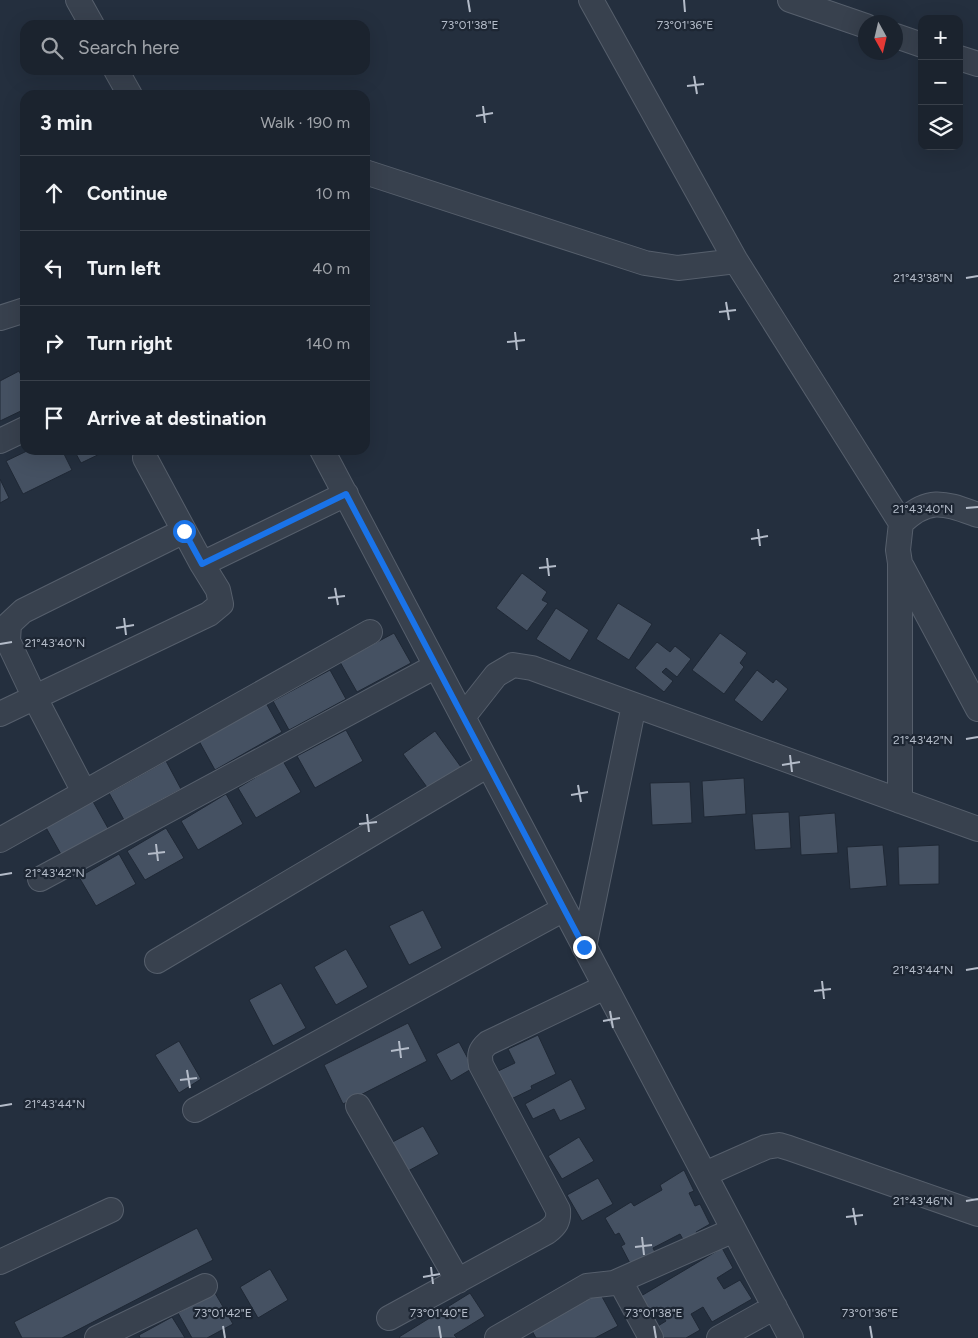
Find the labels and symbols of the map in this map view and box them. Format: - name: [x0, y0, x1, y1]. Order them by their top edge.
- north arrow: [858, 15, 903, 60]
- text: 73°01'38"E: [441, 18, 499, 32]
- text: 73°01'36"E: [657, 18, 713, 32]
- text: 21°43'38"N: [893, 271, 953, 285]
- text: 21°43'40"N: [893, 502, 953, 516]
- route start: [173, 520, 196, 543]
- text: 21°43'40"N: [25, 636, 85, 650]
- text: 21°43'42"N: [893, 733, 953, 747]
- text: 21°43'42"N: [25, 866, 85, 880]
- route end: [573, 936, 596, 959]
- text: 21°43'44"N: [893, 963, 953, 977]
- text: 21°43'44"N: [25, 1097, 85, 1111]
- text: 21°43'46"N: [893, 1194, 953, 1208]
- text: 73°01'42"E: [194, 1306, 252, 1320]
- text: 73°01'40"E: [410, 1306, 468, 1320]
- text: 73°01'38"E: [625, 1306, 683, 1320]
- text: 73°01'36"E: [842, 1306, 898, 1320]

